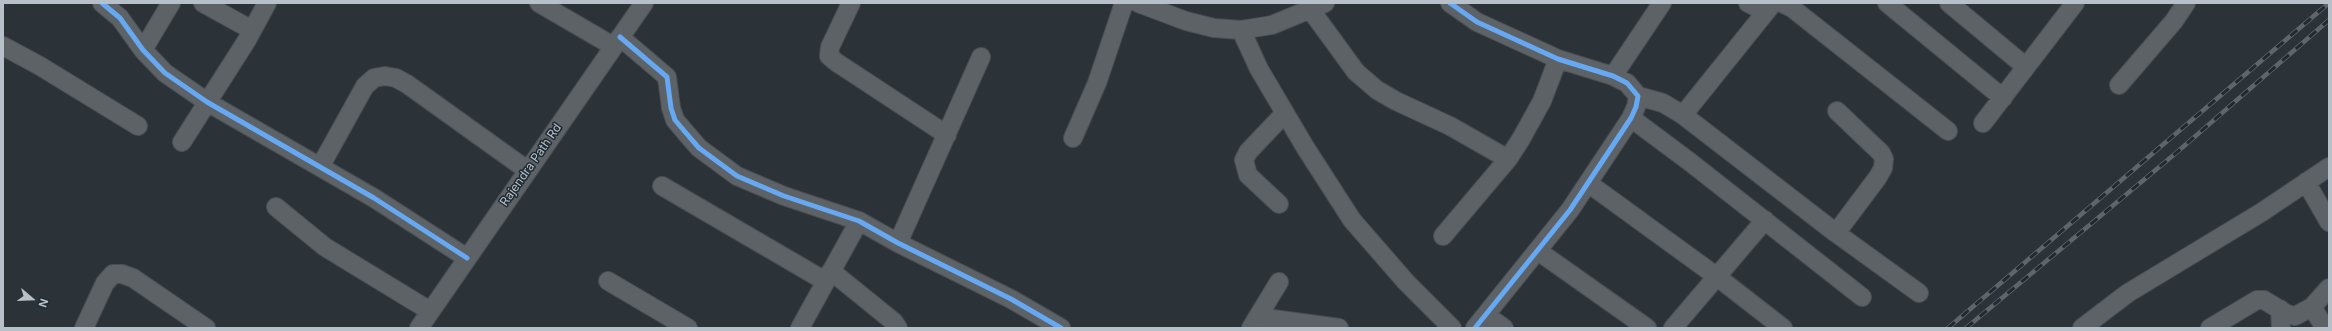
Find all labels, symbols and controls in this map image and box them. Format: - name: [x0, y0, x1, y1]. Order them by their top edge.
- street label: Rajendra Path Rd: [497, 121, 565, 209]
- north arrow: [12, 279, 52, 319]
- text: N: [35, 297, 51, 309]

